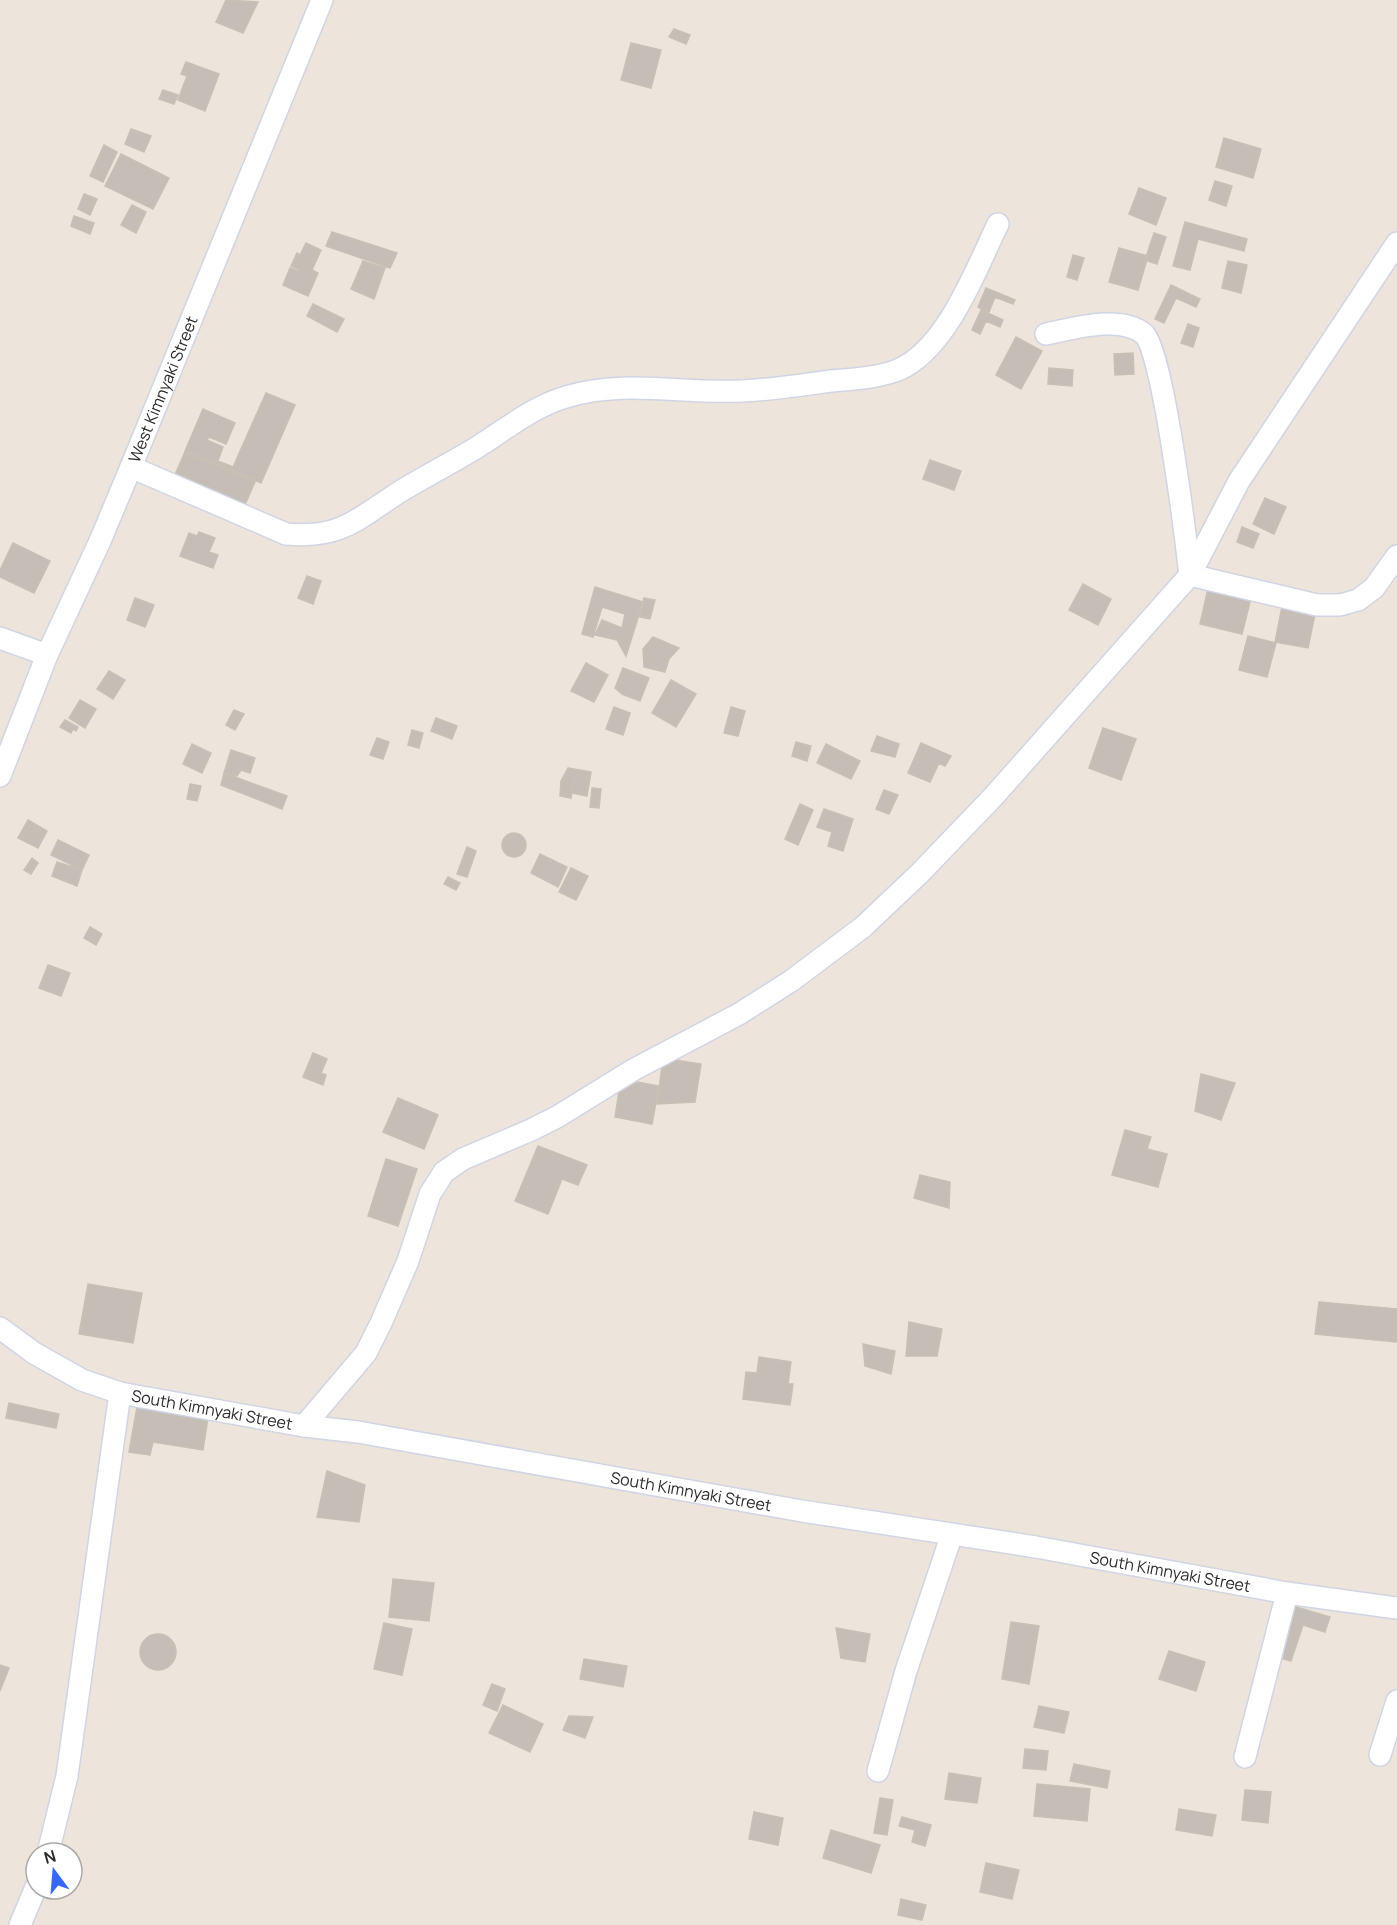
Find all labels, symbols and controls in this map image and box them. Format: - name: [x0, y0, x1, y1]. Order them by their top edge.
- street label: West Kimnyaki Street: [123, 312, 203, 466]
- street label: South Kimnyaki Street: [130, 1384, 294, 1435]
- street label: South Kimnyaki Street: [609, 1466, 773, 1516]
- street label: South Kimnyaki Street: [1088, 1546, 1252, 1597]
- north arrow: [24, 1841, 84, 1901]
- text: N: [41, 1844, 58, 1869]

